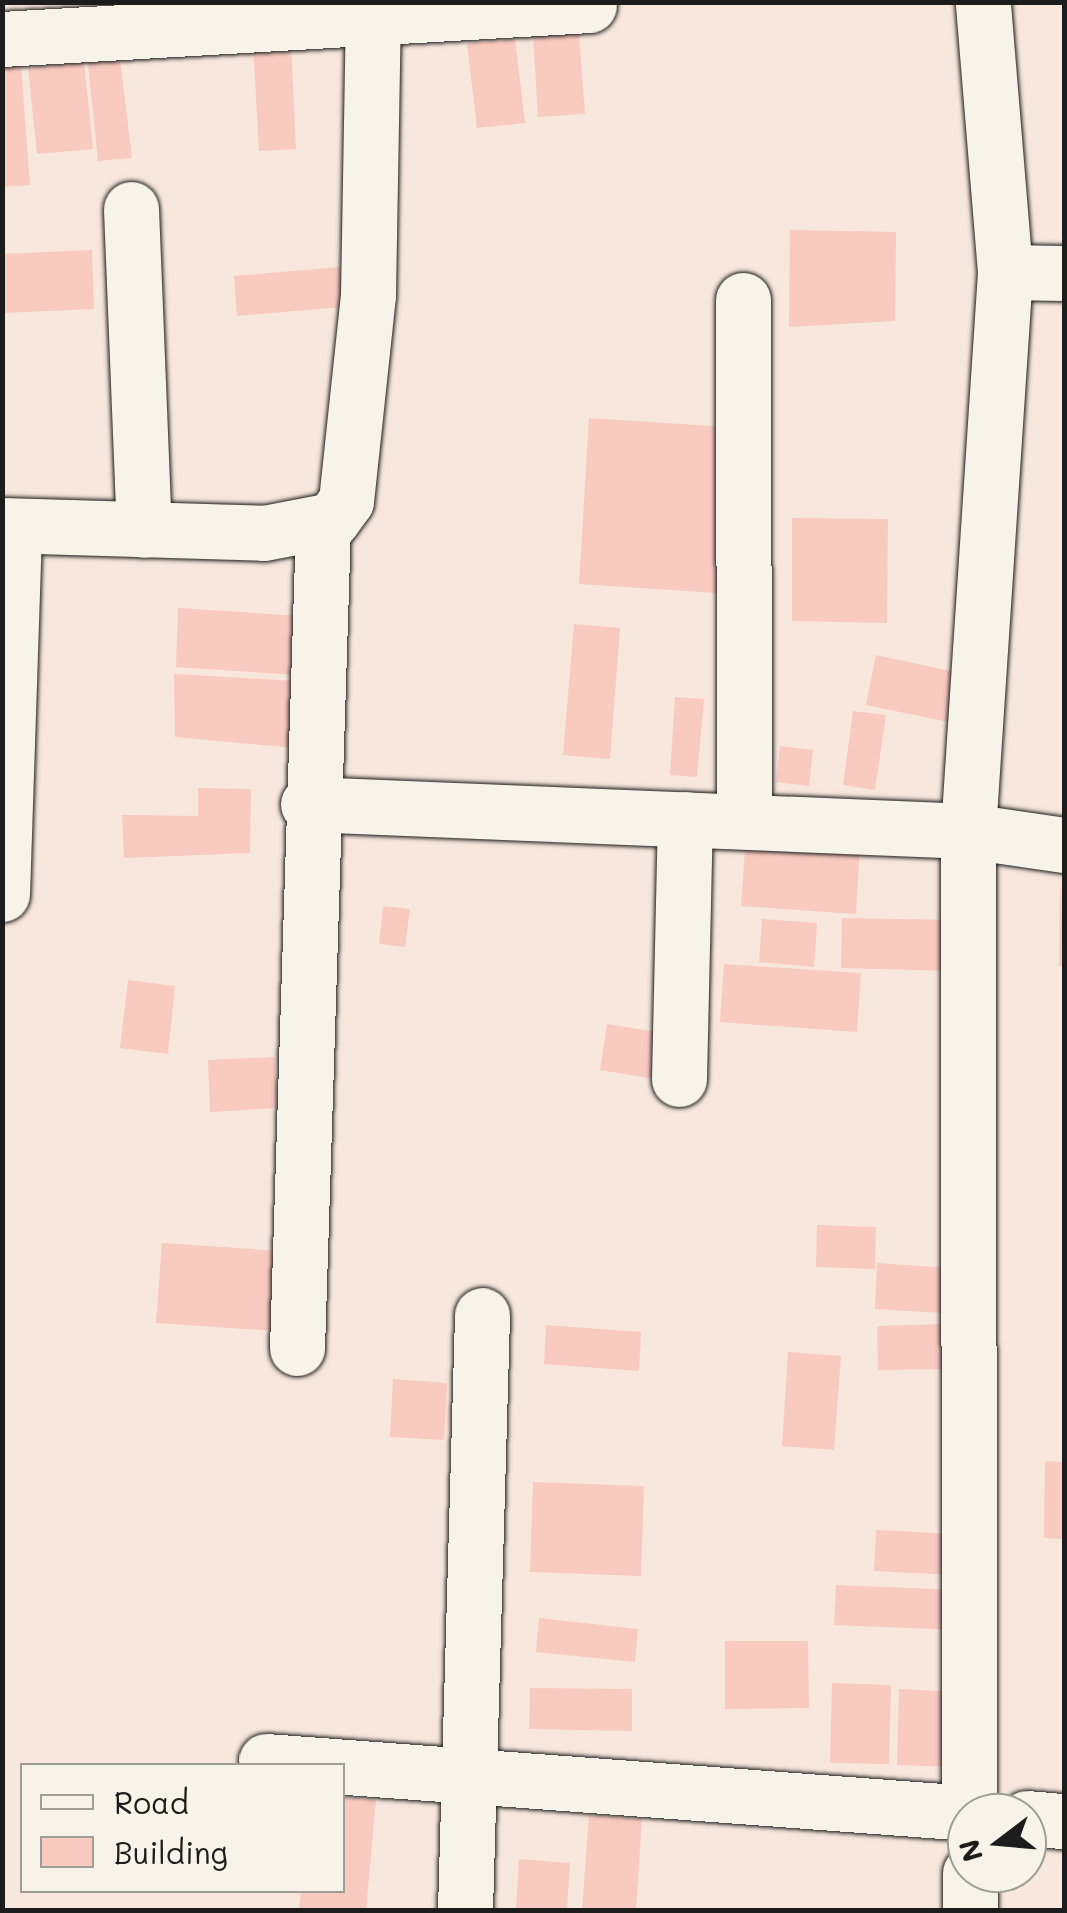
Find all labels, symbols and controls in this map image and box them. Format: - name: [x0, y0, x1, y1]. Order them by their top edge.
- legend: [20, 1763, 345, 1893]
- text: Road: [114, 1782, 189, 1822]
- north arrow: [947, 1793, 1047, 1893]
- text: Building: [114, 1832, 228, 1872]
- text: N: [950, 1836, 990, 1866]

